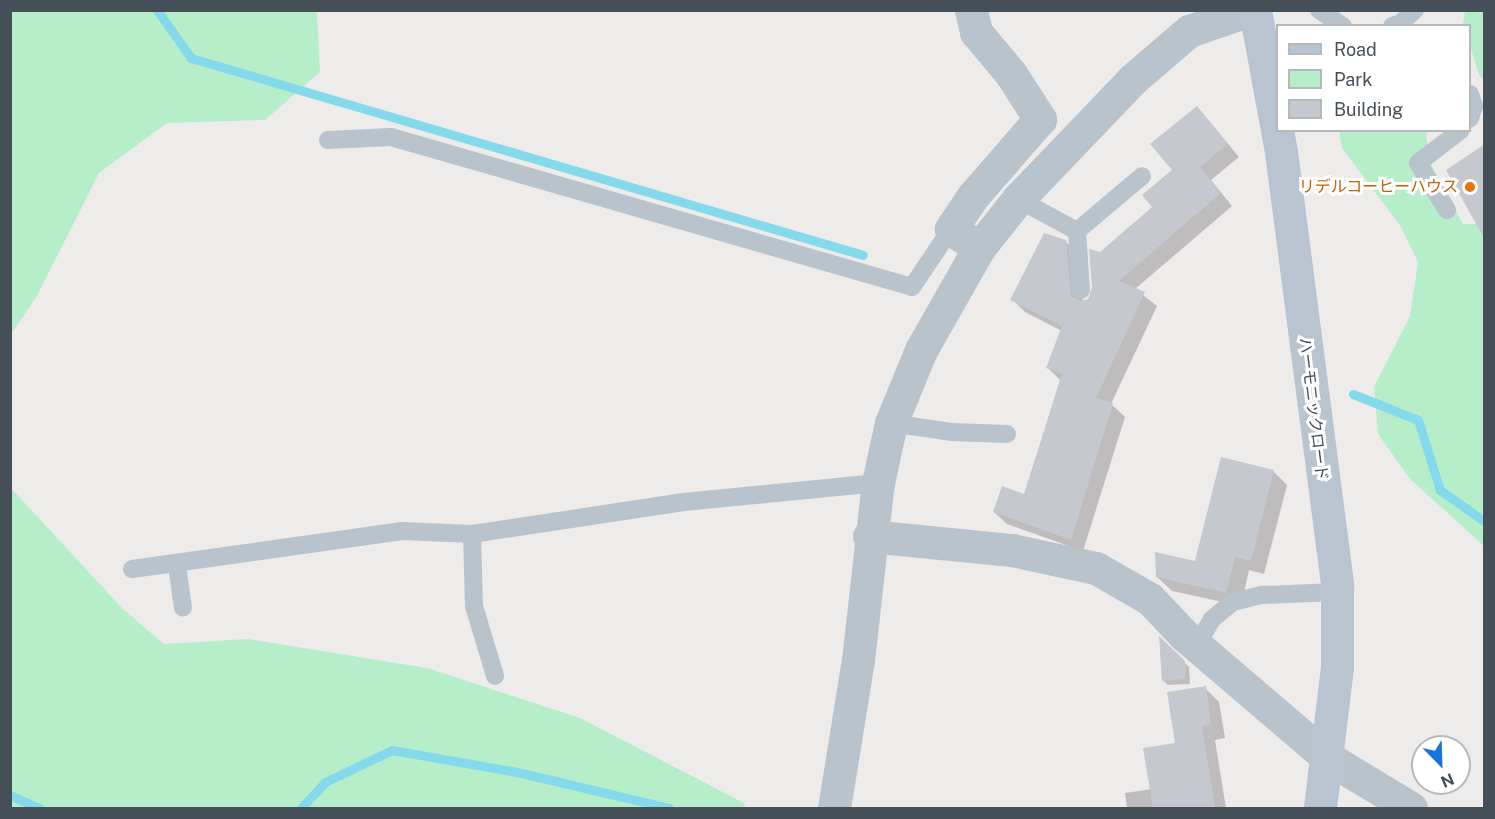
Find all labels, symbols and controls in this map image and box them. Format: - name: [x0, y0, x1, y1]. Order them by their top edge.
- legend: [1276, 24, 1471, 132]
- text: Road: [1334, 39, 1377, 60]
- text: Park: [1334, 69, 1372, 90]
- text: Building: [1334, 99, 1403, 120]
- place label: リデルコーヒーハウス: [1298, 177, 1458, 197]
- marker: リデルコーヒーハウス: [1463, 180, 1477, 194]
- street label: ハーモニックロード: [1295, 336, 1331, 482]
- north arrow: [1411, 735, 1471, 795]
- text: N: [1438, 769, 1457, 791]

